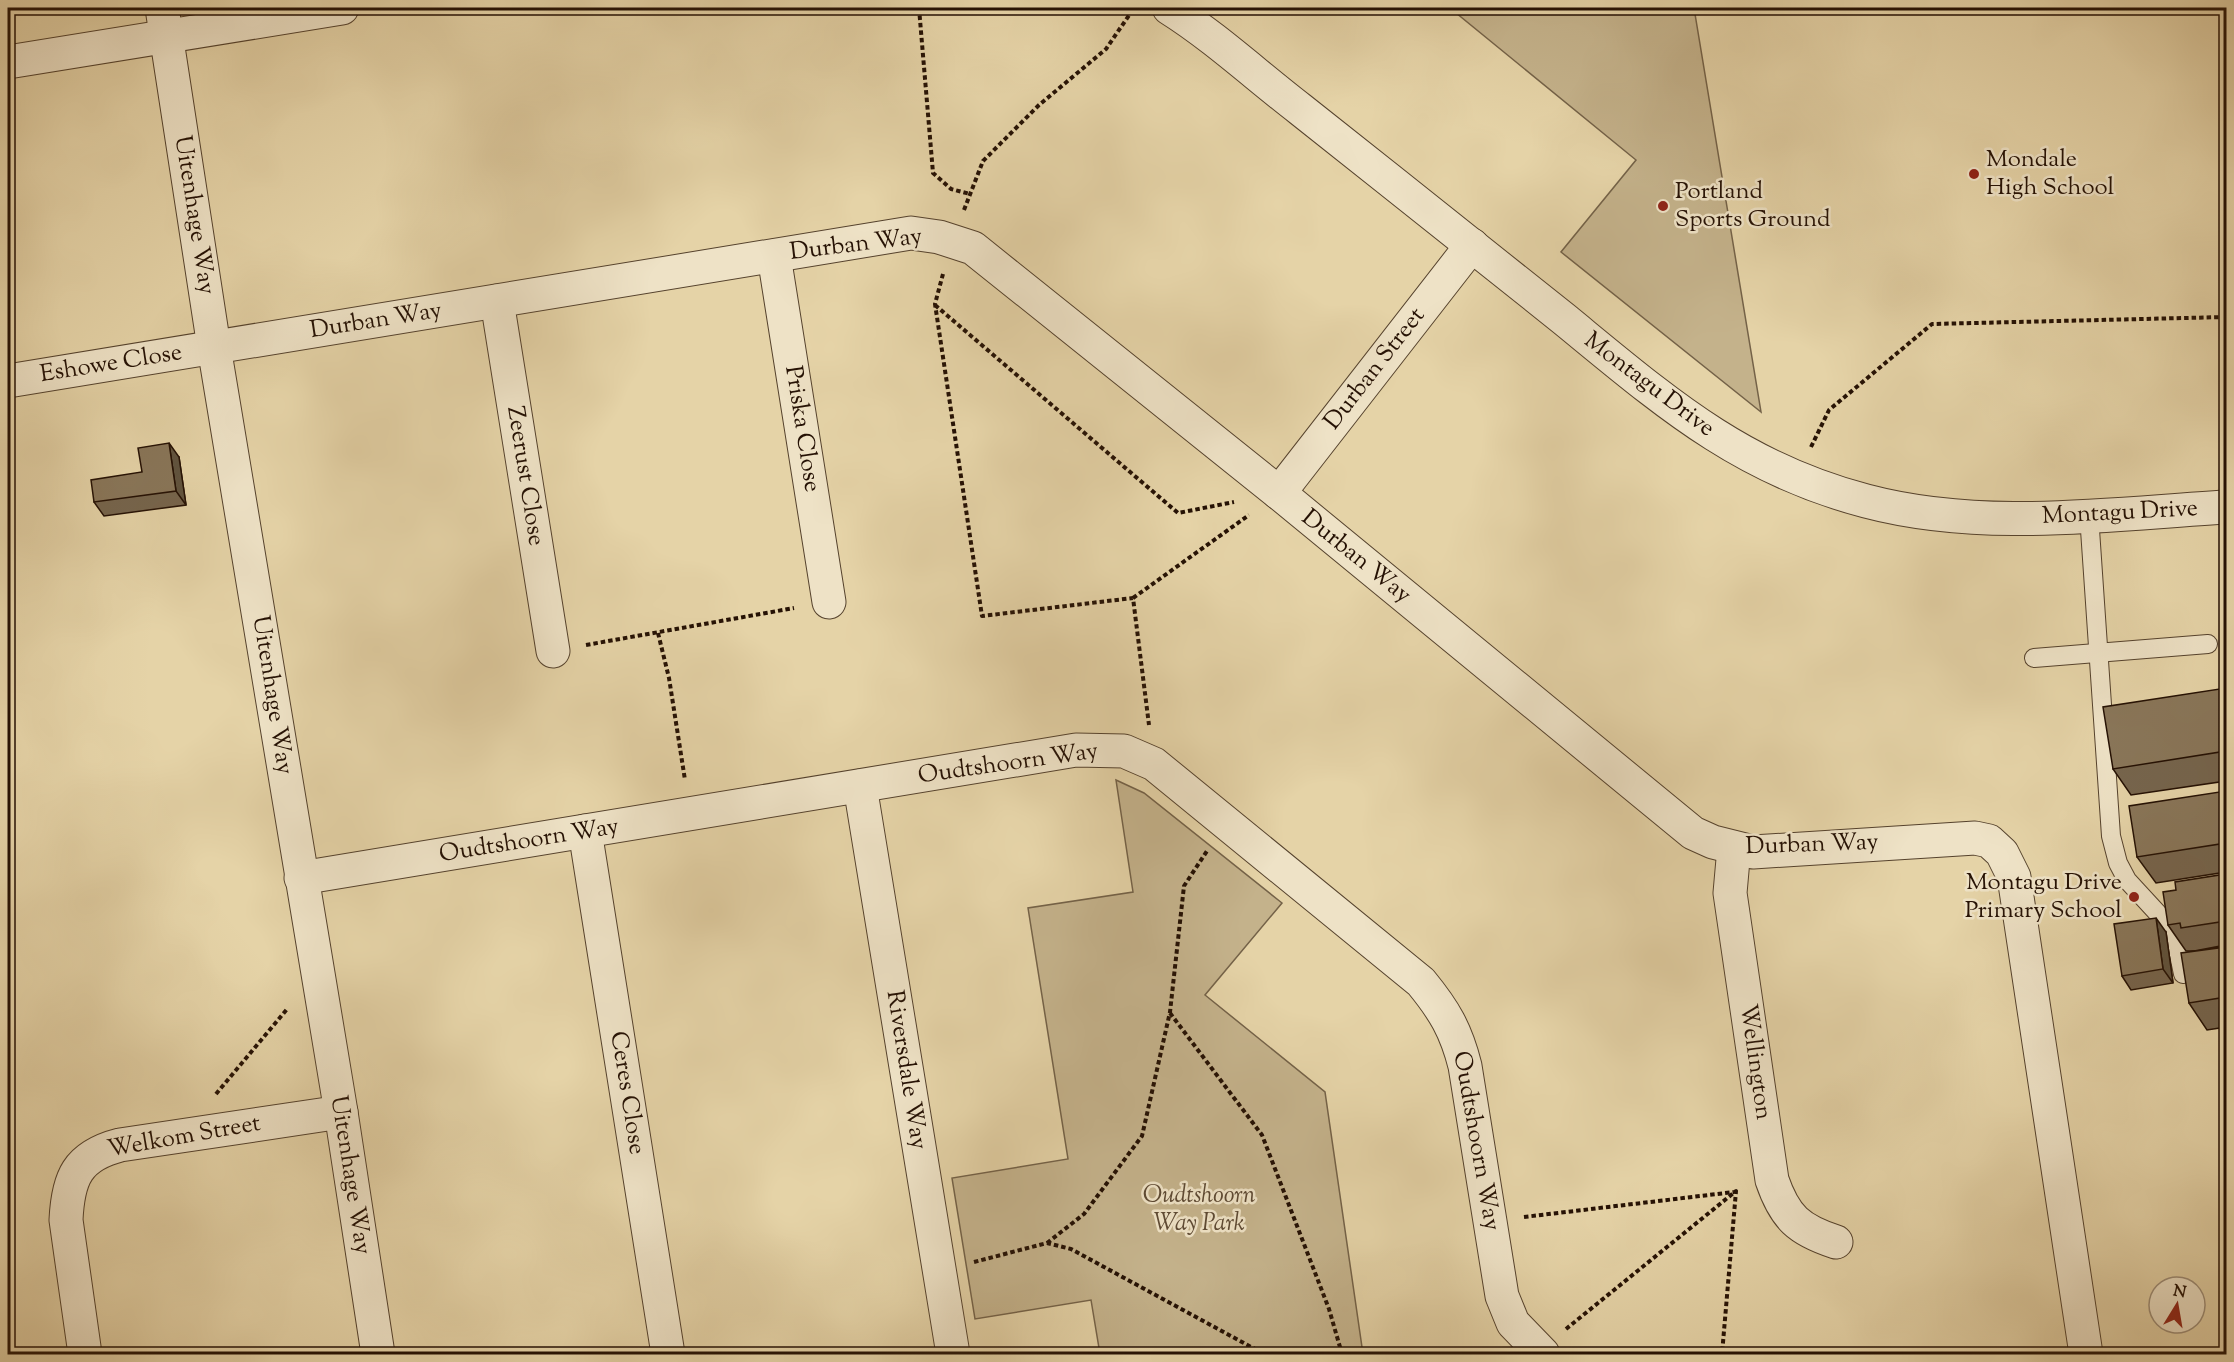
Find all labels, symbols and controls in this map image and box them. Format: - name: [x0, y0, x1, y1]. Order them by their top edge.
- street label: Uitenhage Way: [165, 133, 223, 297]
- place label: Mondale High School: [1986, 143, 2115, 205]
- marker: Mondale High School: [1967, 167, 1981, 181]
- place label: Portland Sports Ground: [1675, 175, 1831, 237]
- marker: Portland Sports Ground: [1656, 199, 1670, 213]
- street label: Durban Way: [788, 220, 924, 270]
- street label: Durban Way: [308, 294, 444, 348]
- street label: Durban Street: [1316, 301, 1434, 437]
- street label: Montagu Drive: [1576, 324, 1722, 446]
- street label: Eshowe Close: [38, 336, 184, 392]
- street label: Priska Close: [775, 363, 829, 495]
- street label: Zeerust Close: [497, 404, 553, 548]
- street label: Montagu Drive: [2041, 492, 2199, 534]
- street label: Durban Way: [1294, 502, 1418, 612]
- street label: Uitenhage Way: [243, 613, 301, 777]
- street label: Oudtshoorn Way: [916, 735, 1100, 793]
- street label: Oudtshoorn Way: [437, 810, 621, 872]
- street label: Durban Way: [1745, 826, 1879, 864]
- place label: Montagu Drive Primary School: [1965, 866, 2122, 928]
- marker: Montagu Drive Primary School: [2127, 890, 2141, 904]
- street label: Riversdale Way: [877, 988, 935, 1152]
- street label: Wellington: [1730, 1002, 1780, 1122]
- street label: Ceres Close: [600, 1029, 654, 1157]
- street label: Oudtshoorn Way: [1443, 1049, 1509, 1233]
- street label: Uitenhage Way: [321, 1093, 379, 1257]
- street label: Welkom Street: [105, 1107, 263, 1167]
- park label: Oudtshoorn Way Park: [1143, 1179, 1256, 1241]
- north arrow: [2147, 1275, 2207, 1335]
- text: N: [2171, 1280, 2188, 1305]

